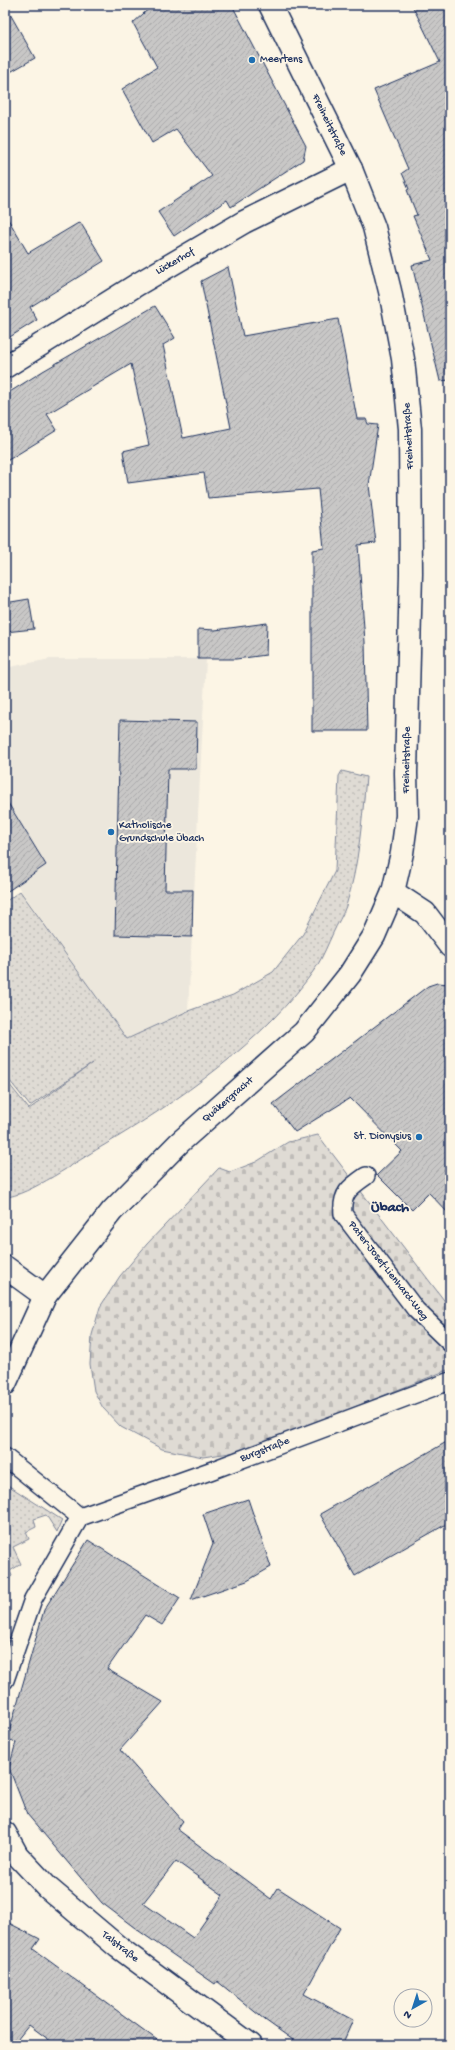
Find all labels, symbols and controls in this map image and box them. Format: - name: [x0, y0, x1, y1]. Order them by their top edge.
- place label: Meertens: [260, 54, 303, 66]
- marker: Meertens: [247, 55, 257, 65]
- street label: Freiheitstraße: [308, 91, 349, 158]
- street label: Lückerhof: [153, 245, 198, 278]
- street label: Freiheitstraße: [401, 402, 417, 471]
- street label: Freiheitstraße: [400, 726, 414, 795]
- place label: Katholische Grundschule Übach: [119, 820, 204, 845]
- marker: Katholische Grundschule Übach: [106, 827, 116, 837]
- street label: Quäkergracht: [200, 1074, 257, 1125]
- place label: St. Dionysius: [354, 1131, 412, 1143]
- marker: St. Dionysius: [414, 1132, 424, 1142]
- district label: Übach: [371, 1199, 409, 1217]
- street label: Pater-Josef-Lienhard-Weg: [345, 1218, 431, 1323]
- street label: Burgstraße: [238, 1435, 292, 1465]
- street label: Talstraße: [98, 1928, 141, 1965]
- north arrow: [393, 1988, 433, 2028]
- text: N: [401, 2007, 415, 2021]

